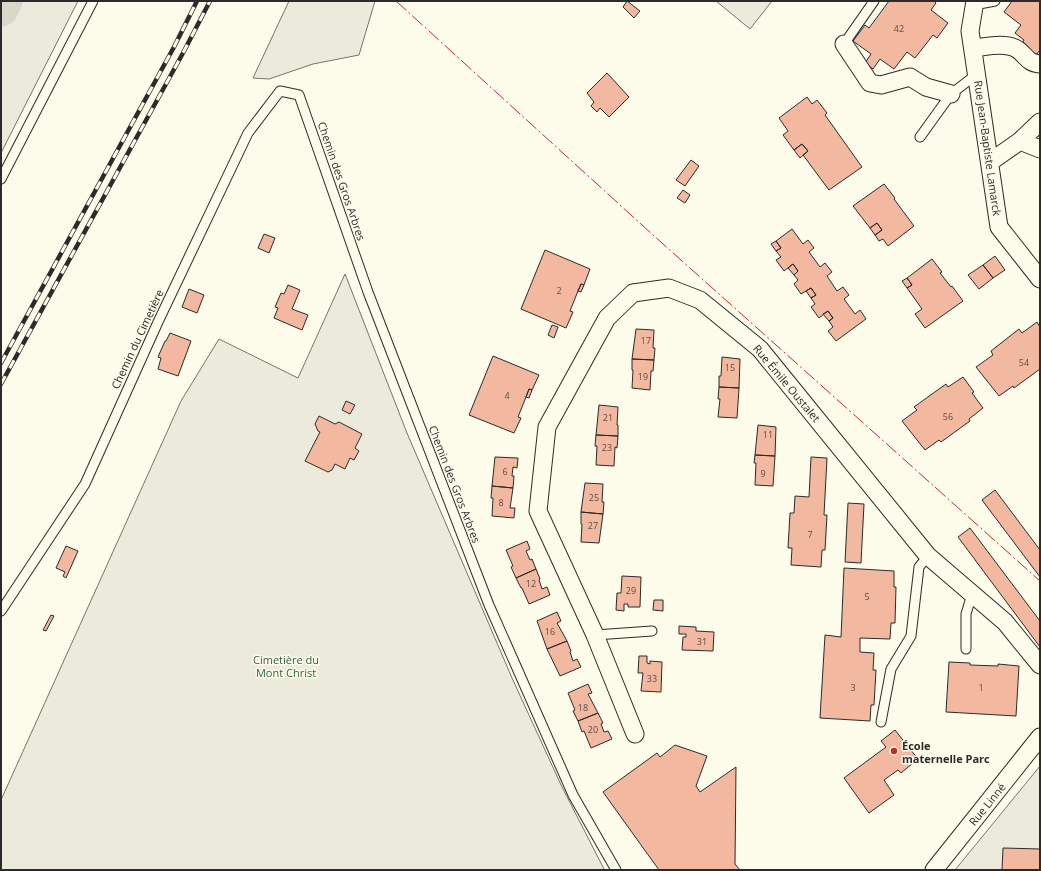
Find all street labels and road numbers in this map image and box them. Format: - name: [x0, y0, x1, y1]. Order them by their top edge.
- street label: Rue Jean-Baptiste Lamarck: [971, 79, 1005, 217]
- street label: Chemin des Gros Arbres: [315, 120, 369, 242]
- street label: Chemin du Cimetière: [107, 287, 167, 391]
- street label: Rue Émile Oustalet: [750, 341, 824, 425]
- street label: Chemin des Gros Arbres: [426, 423, 484, 545]
- street label: Rue Linné: [965, 780, 1009, 828]

